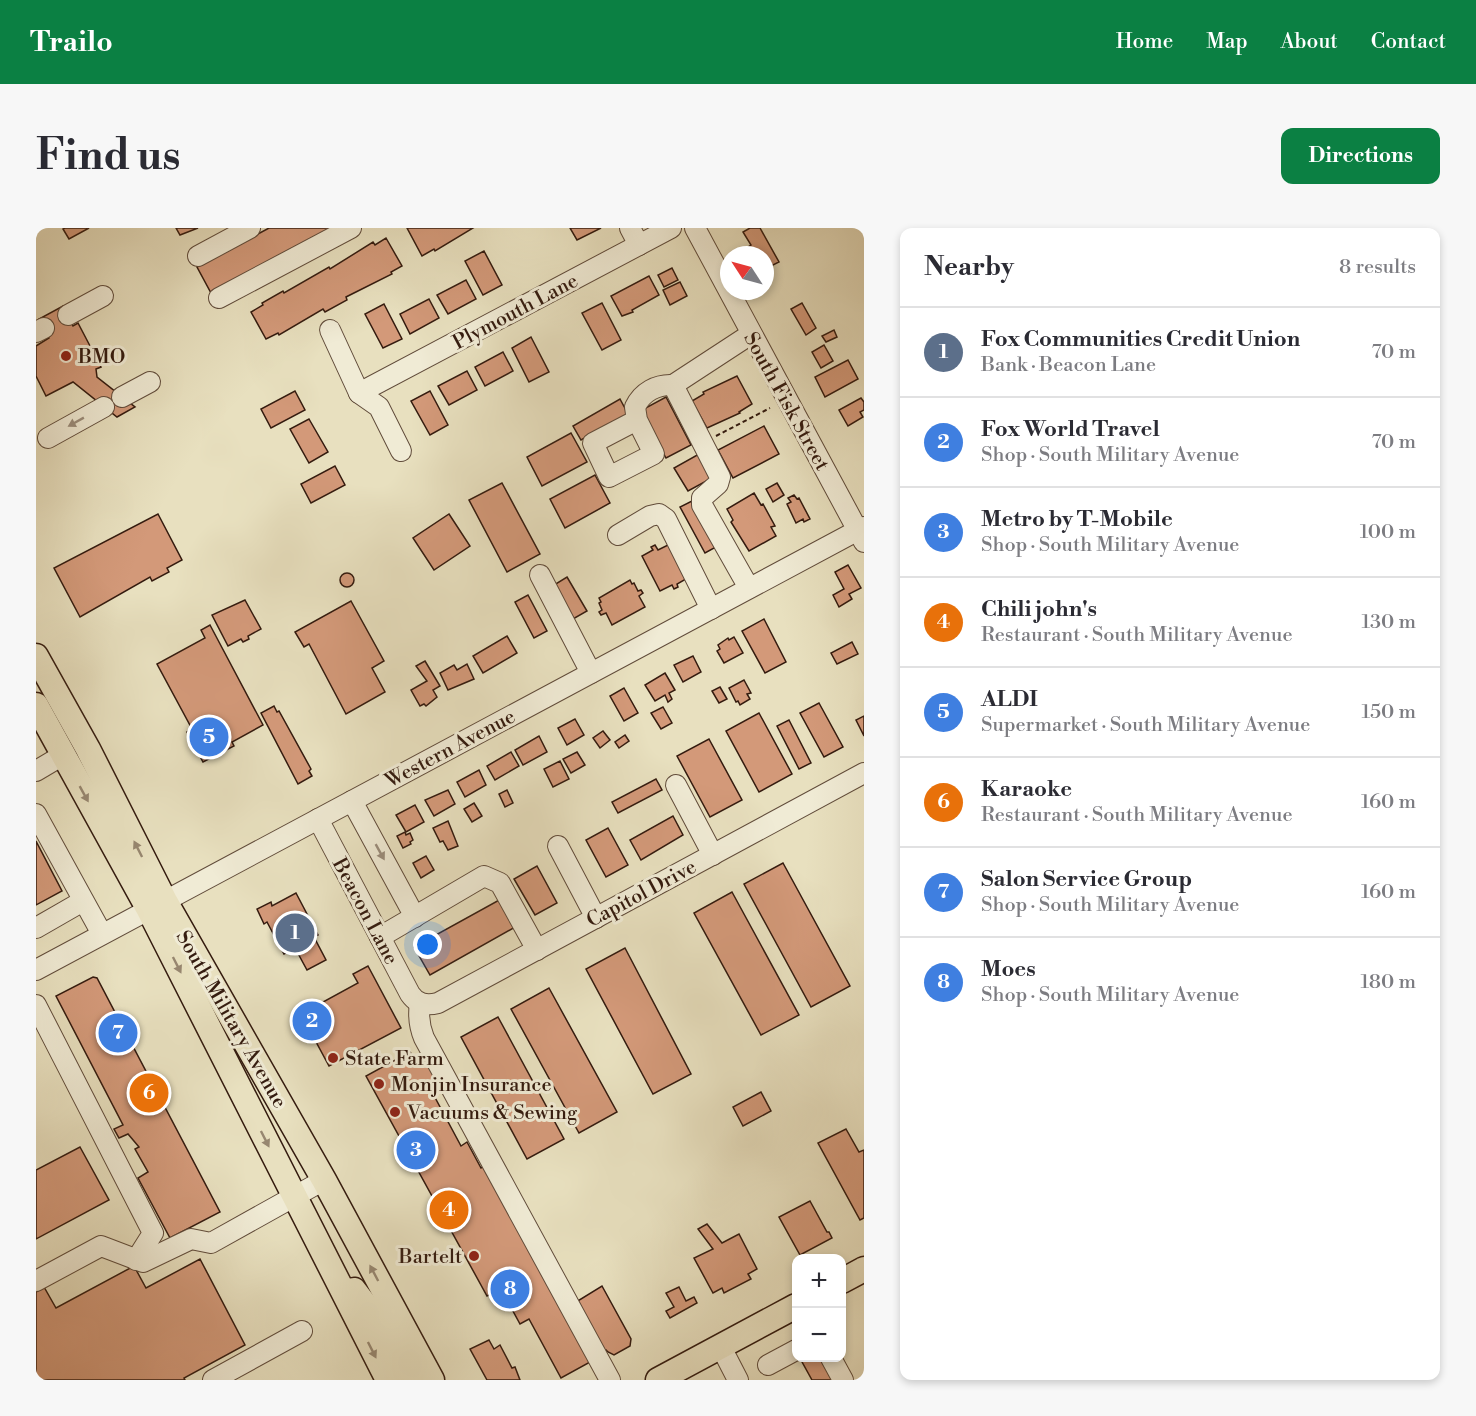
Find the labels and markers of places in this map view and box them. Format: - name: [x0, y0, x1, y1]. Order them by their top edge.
- place label: BMO: [77, 345, 125, 370]
- marker: BMO: [59, 349, 73, 363]
- pin: 5: [190, 714, 228, 760]
- pin: 1: [276, 910, 314, 956]
- pin: 2: [292, 998, 332, 1044]
- pin: 7: [98, 1010, 137, 1056]
- place label: State Farm: [345, 1047, 444, 1072]
- marker: State Farm: [326, 1051, 340, 1065]
- pin: 6: [130, 1070, 168, 1116]
- place label: Monjin Insurance: [391, 1073, 552, 1098]
- marker: Monjin Insurance: [372, 1077, 386, 1091]
- place label: Vacuums & Sewing: [406, 1101, 578, 1126]
- marker: Vacuums & Sewing: [388, 1105, 402, 1119]
- pin: 3: [396, 1128, 436, 1172]
- pin: 4: [430, 1188, 468, 1232]
- place label: Bartelt: [398, 1245, 462, 1270]
- marker: Bartelt: [467, 1249, 481, 1263]
- pin: 8: [490, 1266, 530, 1312]

